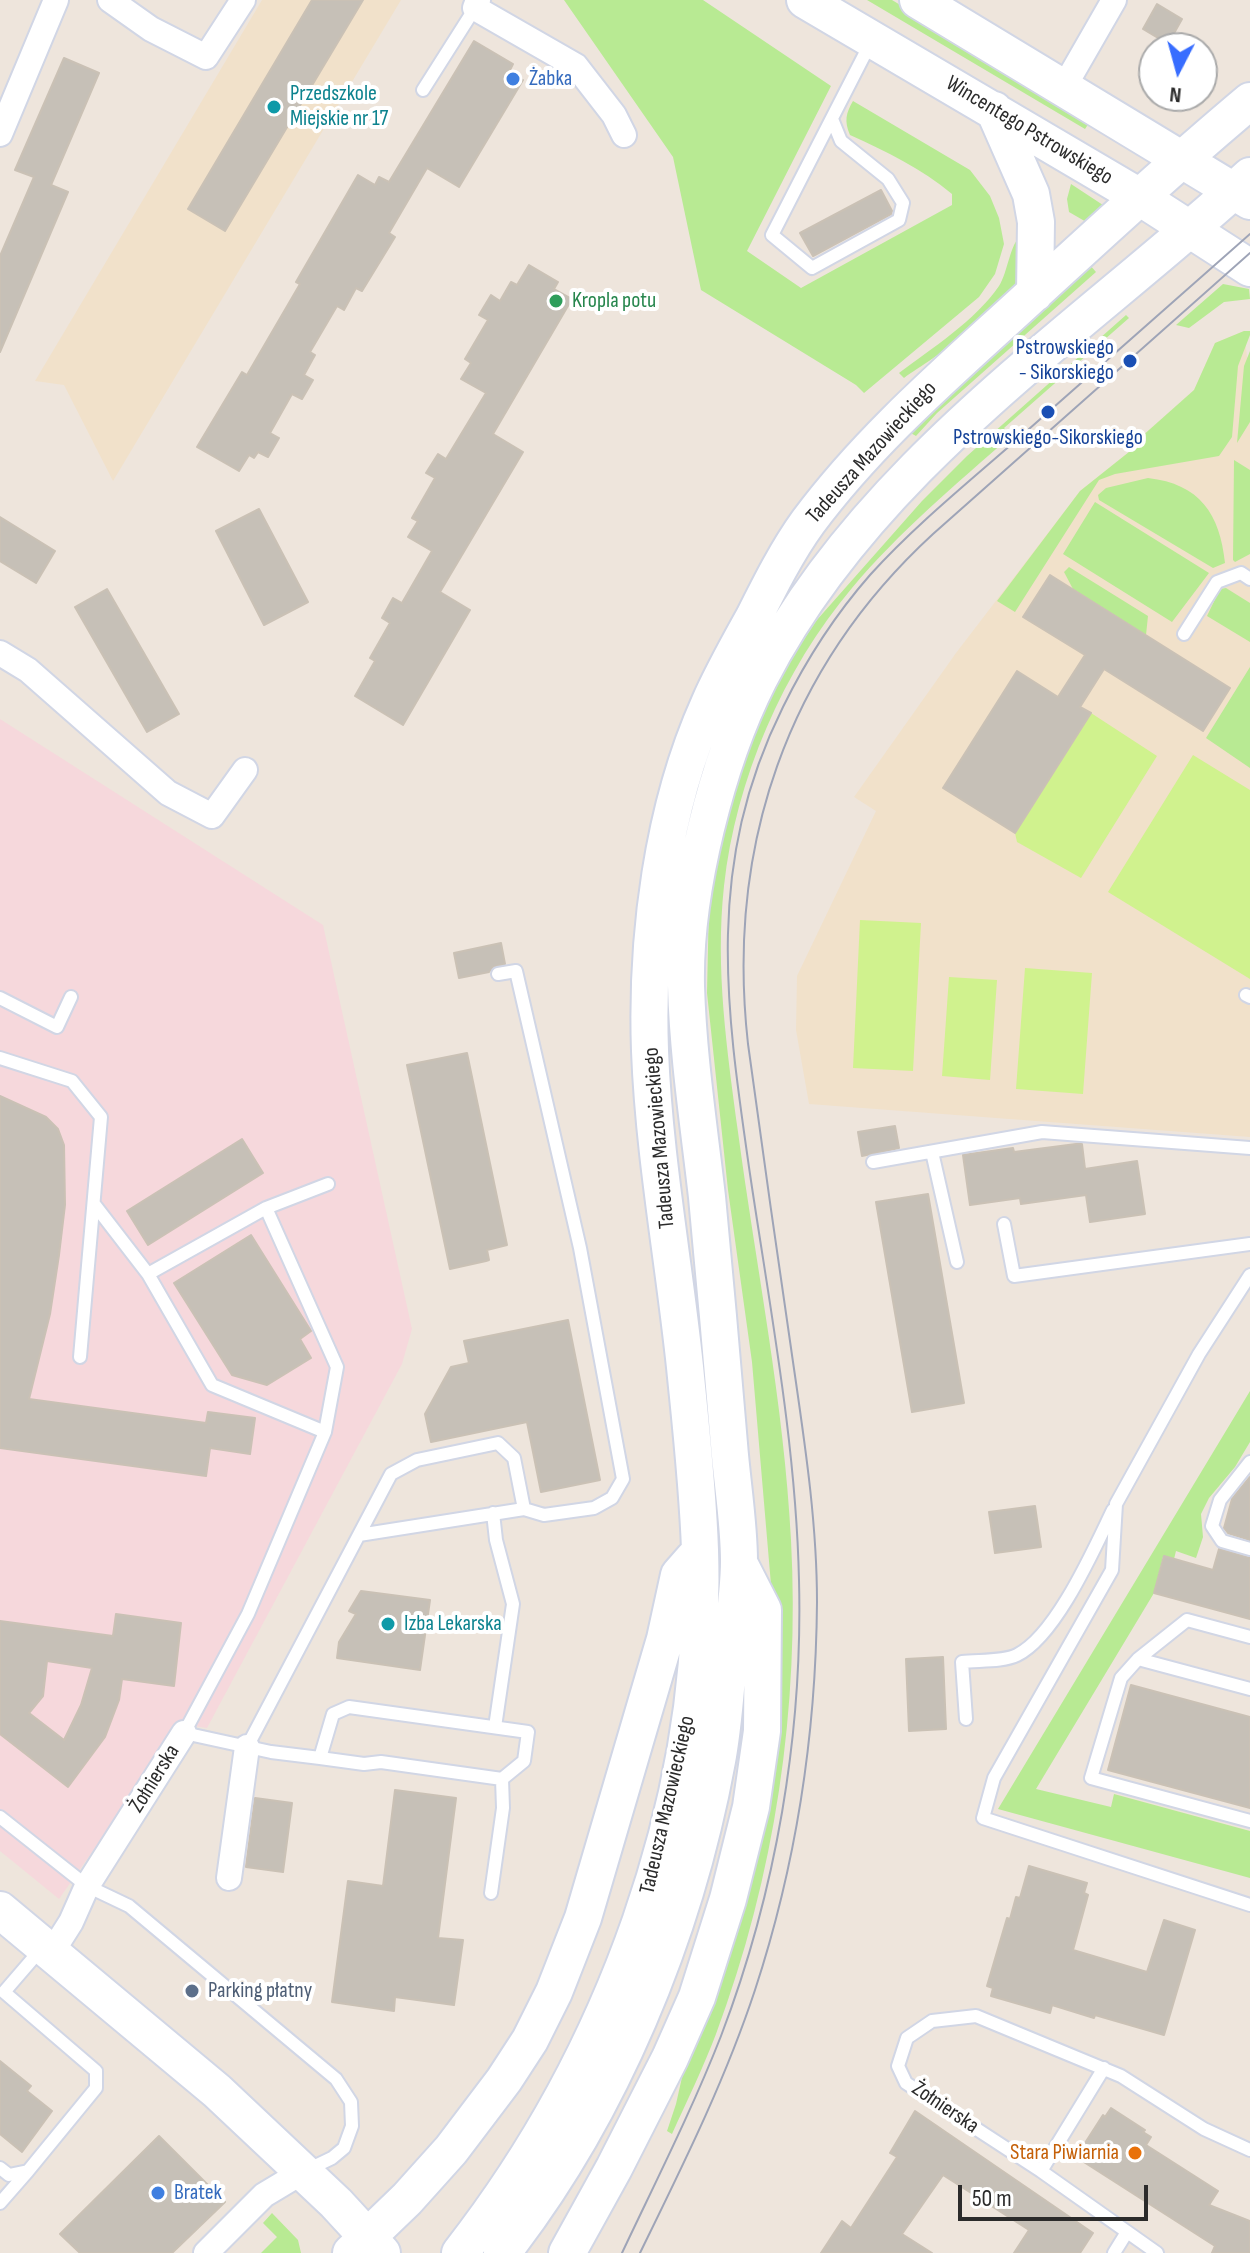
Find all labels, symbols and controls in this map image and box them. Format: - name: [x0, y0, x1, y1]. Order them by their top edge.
- north arrow: [1138, 32, 1218, 112]
- place label: Żabka: [529, 66, 572, 92]
- marker: Żabka: [504, 70, 522, 88]
- street label: Wincentego Pstrowskiego: [941, 71, 1117, 191]
- text: N: [1168, 80, 1183, 108]
- place label: Przedszkole Miejskie nr 17: [290, 81, 388, 132]
- marker: Przedszkole Miejskie nr 17: [265, 98, 283, 116]
- place label: Kropla potu: [572, 288, 656, 314]
- marker: Kropla potu: [547, 292, 565, 310]
- place label: Pstrowskiego - Sikorskiego: [1016, 335, 1114, 386]
- marker: Pstrowskiego - Sikorskiego: [1121, 352, 1139, 370]
- street label: Tadeusza Mazowieckiego: [801, 377, 943, 529]
- marker: Pstrowskiego-Sikorskiego: [1039, 403, 1057, 421]
- place label: Pstrowskiego-Sikorskiego: [953, 425, 1143, 451]
- street label: Tadeusza Mazowieckiego: [639, 1046, 681, 1230]
- place label: Izba Lekarska: [404, 1611, 502, 1637]
- marker: Izba Lekarska: [379, 1615, 397, 1633]
- street label: Tadeusza Mazowieckiego: [635, 1713, 701, 1897]
- street label: Żołnierska: [124, 1740, 186, 1818]
- place label: Parking płatny: [208, 1978, 312, 2004]
- marker: Parking płatny: [183, 1982, 201, 2000]
- street label: Żołnierska: [907, 2076, 983, 2140]
- place label: Stara Piwiarnia: [1010, 2140, 1119, 2166]
- marker: Stara Piwiarnia: [1126, 2144, 1144, 2162]
- scale bar: [962, 2169, 1152, 2219]
- place label: Bratek: [174, 2180, 222, 2206]
- marker: Bratek: [149, 2184, 167, 2202]
- text: 50 m: [972, 2184, 1012, 2213]

